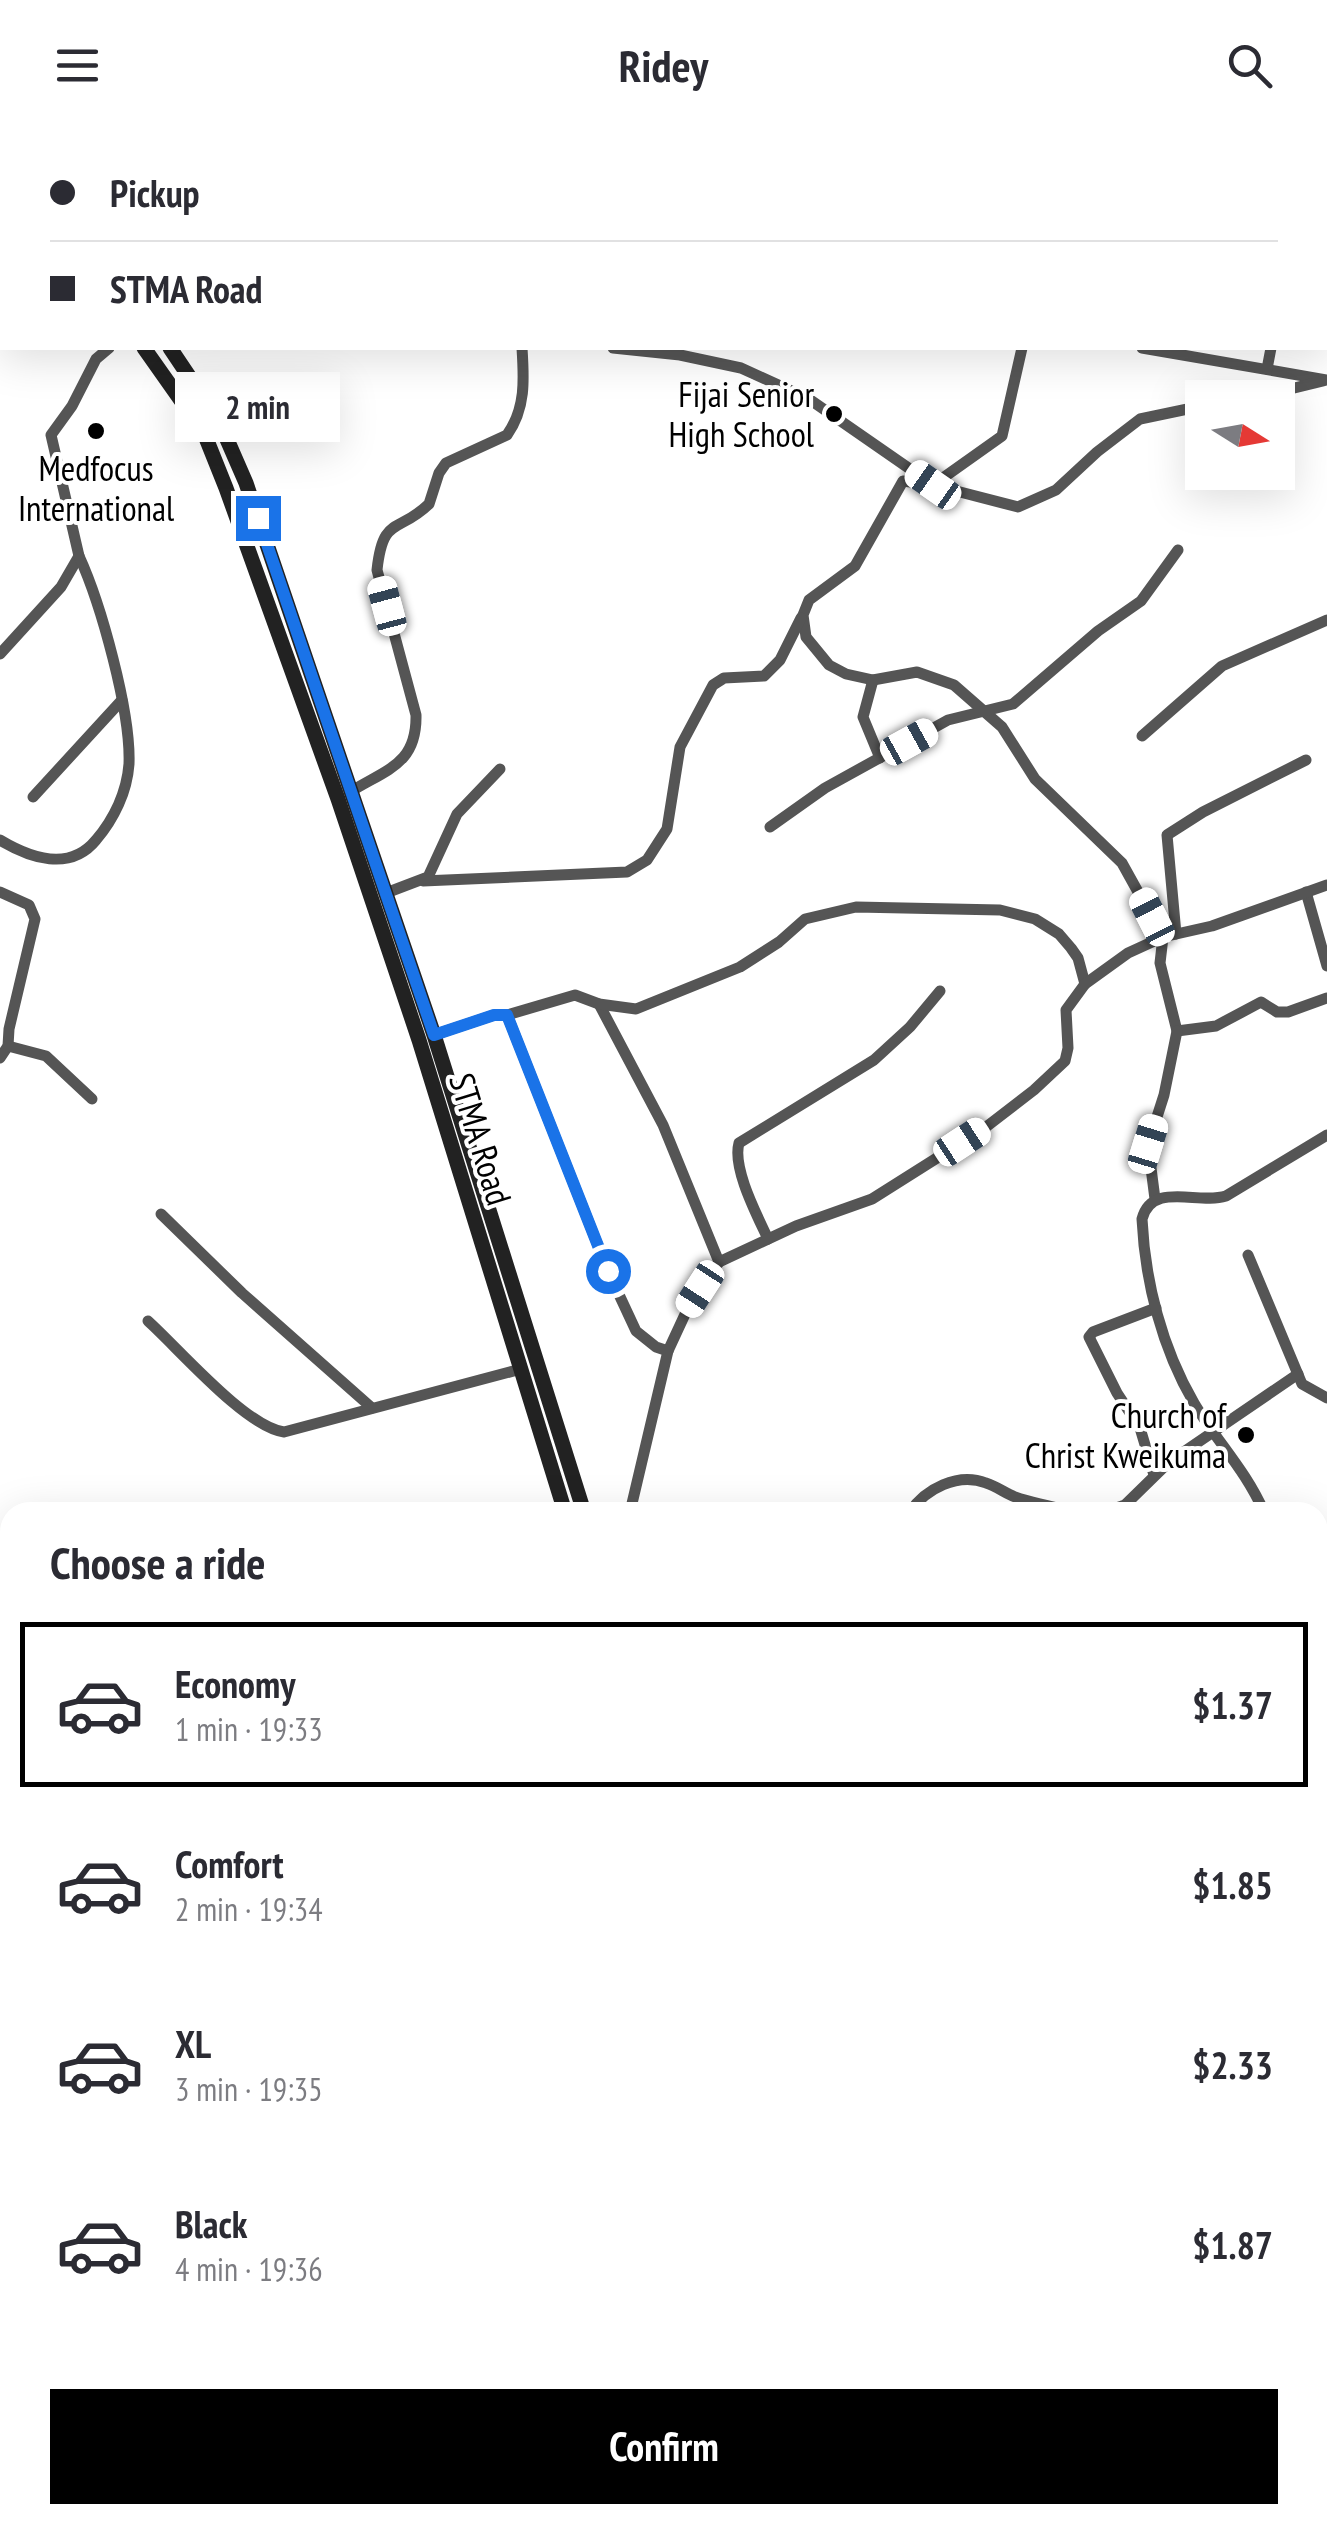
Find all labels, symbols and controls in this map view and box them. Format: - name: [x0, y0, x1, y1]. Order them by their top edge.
- text: Ridey: [619, 36, 708, 94]
- icon: menu: [50, 38, 105, 93]
- icon: search: [1222, 38, 1277, 93]
- text: Pickup: [110, 168, 200, 217]
- text: STMA Road: [110, 264, 262, 313]
- place label: Fijai Senior High School: [668, 371, 814, 457]
- callout: 2 min: [176, 373, 340, 443]
- north arrow: [1185, 380, 1295, 490]
- map controls: [1185, 380, 1295, 490]
- text: 2 min: [225, 386, 290, 428]
- marker: Fijai Senior High School: [823, 403, 845, 425]
- marker: Medfocus International: [85, 420, 107, 442]
- place label: Medfocus International: [18, 445, 174, 531]
- car: [900, 456, 966, 514]
- route end: [236, 496, 281, 541]
- car: [365, 573, 409, 639]
- car: [875, 714, 943, 770]
- car: [1125, 883, 1179, 951]
- street label: STMA Road: [439, 1068, 523, 1210]
- car: [1125, 1111, 1171, 1177]
- car: [929, 1113, 995, 1171]
- route start: [586, 1249, 631, 1294]
- car: [671, 1256, 729, 1322]
- place label: Church of Christ Kweikuma: [1025, 1392, 1228, 1478]
- marker: Church of Christ Kweikuma: [1235, 1424, 1257, 1446]
- text: Choose a ride: [50, 1533, 265, 1591]
- text: Economy: [175, 1659, 295, 1708]
- icon: car: [55, 1660, 145, 1750]
- text: $1.37: [1192, 1680, 1273, 1729]
- text: 1 min · 19:33: [175, 1708, 323, 1750]
- text: Comfort: [175, 1839, 284, 1888]
- icon: car: [55, 1840, 145, 1930]
- text: $1.85: [1192, 1860, 1273, 1909]
- text: 2 min · 19:34: [175, 1888, 323, 1930]
- text: XL: [175, 2019, 211, 2068]
- icon: car: [55, 2020, 145, 2110]
- text: $2.33: [1192, 2040, 1273, 2089]
- text: 3 min · 19:35: [175, 2068, 323, 2110]
- text: Black: [175, 2199, 248, 2248]
- icon: car: [55, 2200, 145, 2290]
- text: $1.87: [1192, 2220, 1273, 2269]
- text: 4 min · 19:36: [175, 2248, 323, 2290]
- button: Confirm: [50, 2389, 1278, 2504]

